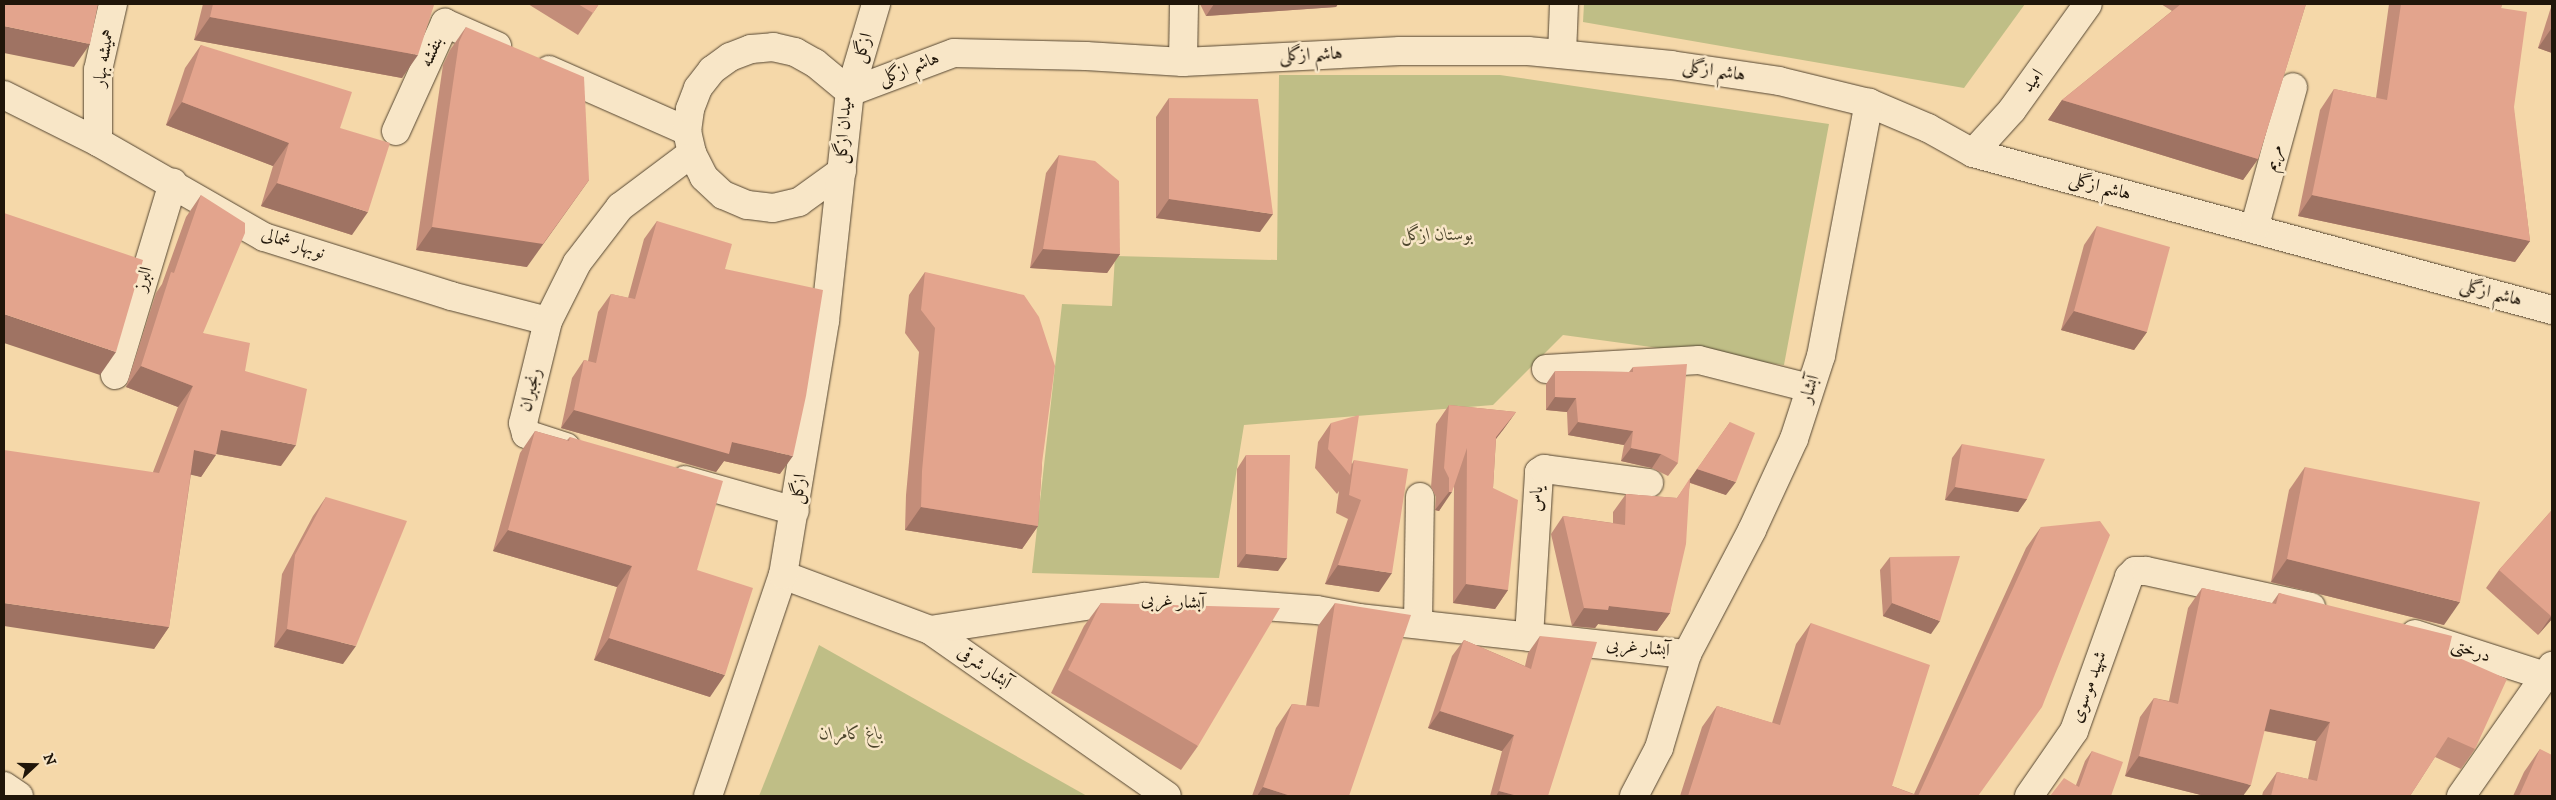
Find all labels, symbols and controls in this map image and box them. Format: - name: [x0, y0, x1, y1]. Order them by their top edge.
- street label: همیشه بهار: [89, 28, 119, 88]
- street label: ازگل: [848, 31, 878, 65]
- street label: بنفشه: [416, 33, 448, 71]
- street label: هاشم ازگلی: [1279, 43, 1343, 67]
- street label: هاشم ازگلی: [876, 48, 942, 90]
- street label: هاشم ازگلی: [1681, 55, 1747, 87]
- street label: امید: [2017, 65, 2049, 97]
- street label: میدان ازگل: [831, 95, 857, 165]
- street label: مریم: [2260, 142, 2288, 174]
- street label: هاشم ازگلی: [2067, 168, 2133, 206]
- street label: نوبهار شمالی: [259, 224, 327, 264]
- park label: بوستان ازگل: [1401, 224, 1473, 246]
- street label: البرز: [130, 264, 158, 294]
- street label: هاشم ازگلی: [2458, 274, 2524, 312]
- street label: رنجبران: [515, 366, 547, 414]
- street label: آبشار: [1795, 372, 1825, 406]
- street label: ازگل: [786, 473, 812, 505]
- street label: یاس: [1526, 486, 1548, 512]
- street label: آبشار غربی: [1140, 589, 1206, 615]
- street label: آبشار غربی: [1605, 634, 1671, 662]
- street label: درختی: [2448, 634, 2494, 668]
- street label: آبشار شرقی: [953, 642, 1015, 694]
- street label: شهید موسوی: [2066, 648, 2112, 726]
- park label: باغ کامران: [819, 723, 883, 745]
- north arrow: [10, 740, 60, 790]
- text: N: [39, 751, 59, 768]

